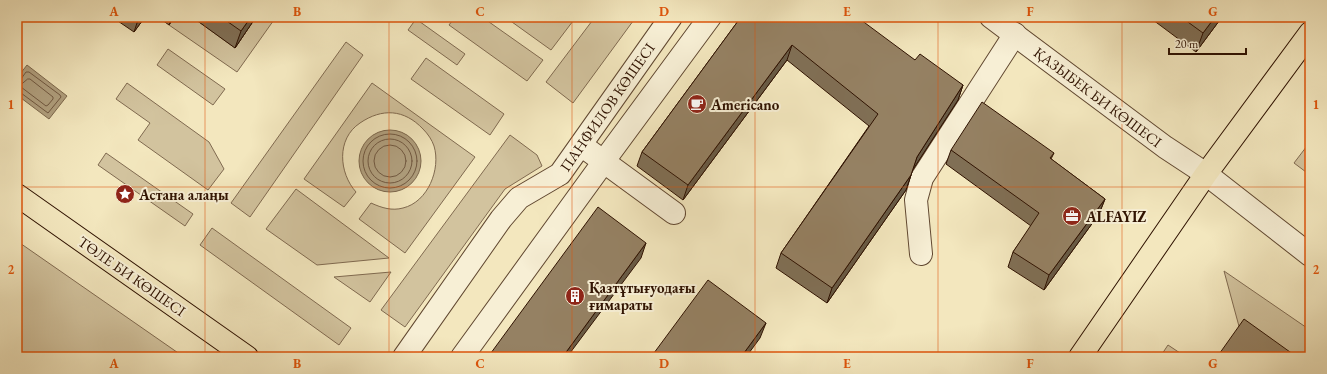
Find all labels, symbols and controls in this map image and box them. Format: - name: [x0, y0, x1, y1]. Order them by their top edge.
- text: A: [108, 3, 119, 20]
- text: B: [293, 3, 301, 20]
- text: C: [475, 3, 485, 20]
- text: D: [659, 3, 669, 20]
- text: E: [843, 3, 851, 20]
- text: F: [1026, 3, 1034, 20]
- text: G: [1208, 3, 1218, 20]
- scale bar: [1169, 30, 1246, 56]
- text: 20 m: [1175, 36, 1199, 52]
- street label: ПАНФИЛОВ КӨШЕСІ: [555, 39, 659, 175]
- street label: ҚАЗЫБЕК БИ КӨШЕСІ: [1030, 43, 1166, 151]
- cafe icon: Americano: [686, 93, 708, 115]
- place label: Americano: [710, 95, 780, 114]
- text: 1: [8, 96, 15, 113]
- text: 1: [1313, 96, 1320, 113]
- place icon: Астана алаңы: [114, 183, 136, 205]
- place label: Астана алаңы: [138, 185, 229, 204]
- office icon: ALFAYIZ: [1061, 205, 1083, 227]
- place label: ALFAYIZ: [1085, 207, 1146, 226]
- street label: ТӨЛЕ БИ КӨШЕСІ: [74, 232, 190, 320]
- text: 2: [8, 261, 15, 278]
- text: 2: [1313, 261, 1320, 278]
- place label: Қазтұтығуодағы ғимараты: [589, 278, 696, 314]
- building icon: Қазтұтығуодағы ғимараты: [564, 285, 586, 307]
- text: A: [108, 355, 119, 372]
- text: B: [293, 355, 301, 372]
- text: C: [475, 355, 485, 372]
- text: D: [659, 355, 669, 372]
- text: E: [843, 355, 851, 372]
- text: F: [1026, 355, 1034, 372]
- text: G: [1208, 355, 1218, 372]

